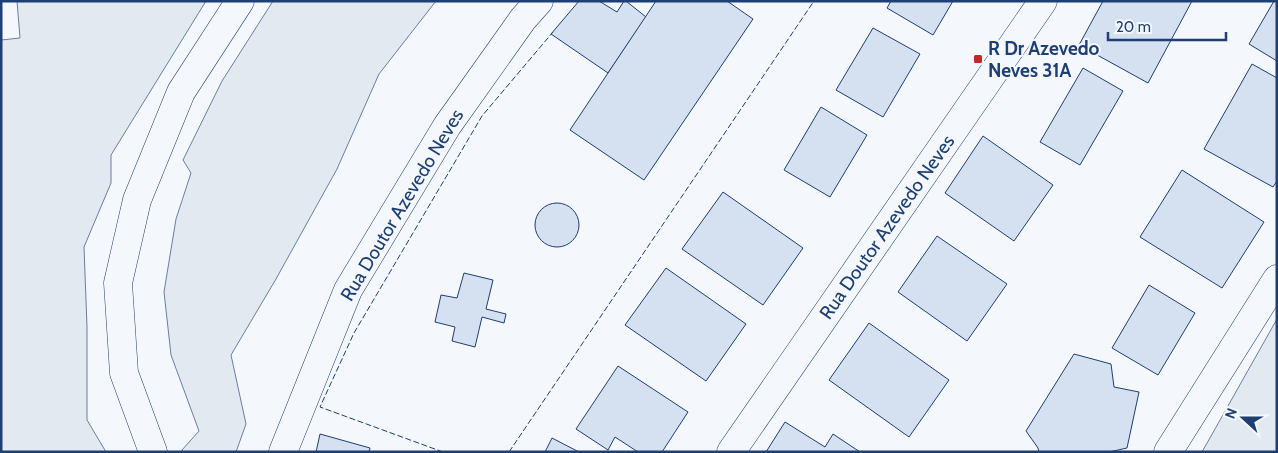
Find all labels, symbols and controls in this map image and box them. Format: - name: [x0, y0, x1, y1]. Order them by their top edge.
- scale bar: [1108, 10, 1226, 42]
- text: 20 m: [1116, 18, 1151, 36]
- place label: R Dr Azevedo Neves 31A: [988, 37, 1100, 82]
- marker: R Dr Azevedo Neves 31A: [972, 53, 984, 65]
- street label: Rua Doutor Azevedo Neves: [336, 105, 468, 305]
- street label: Rua Doutor Azevedo Neves: [815, 130, 959, 324]
- north arrow: [1218, 393, 1268, 443]
- text: N: [1221, 405, 1241, 421]

